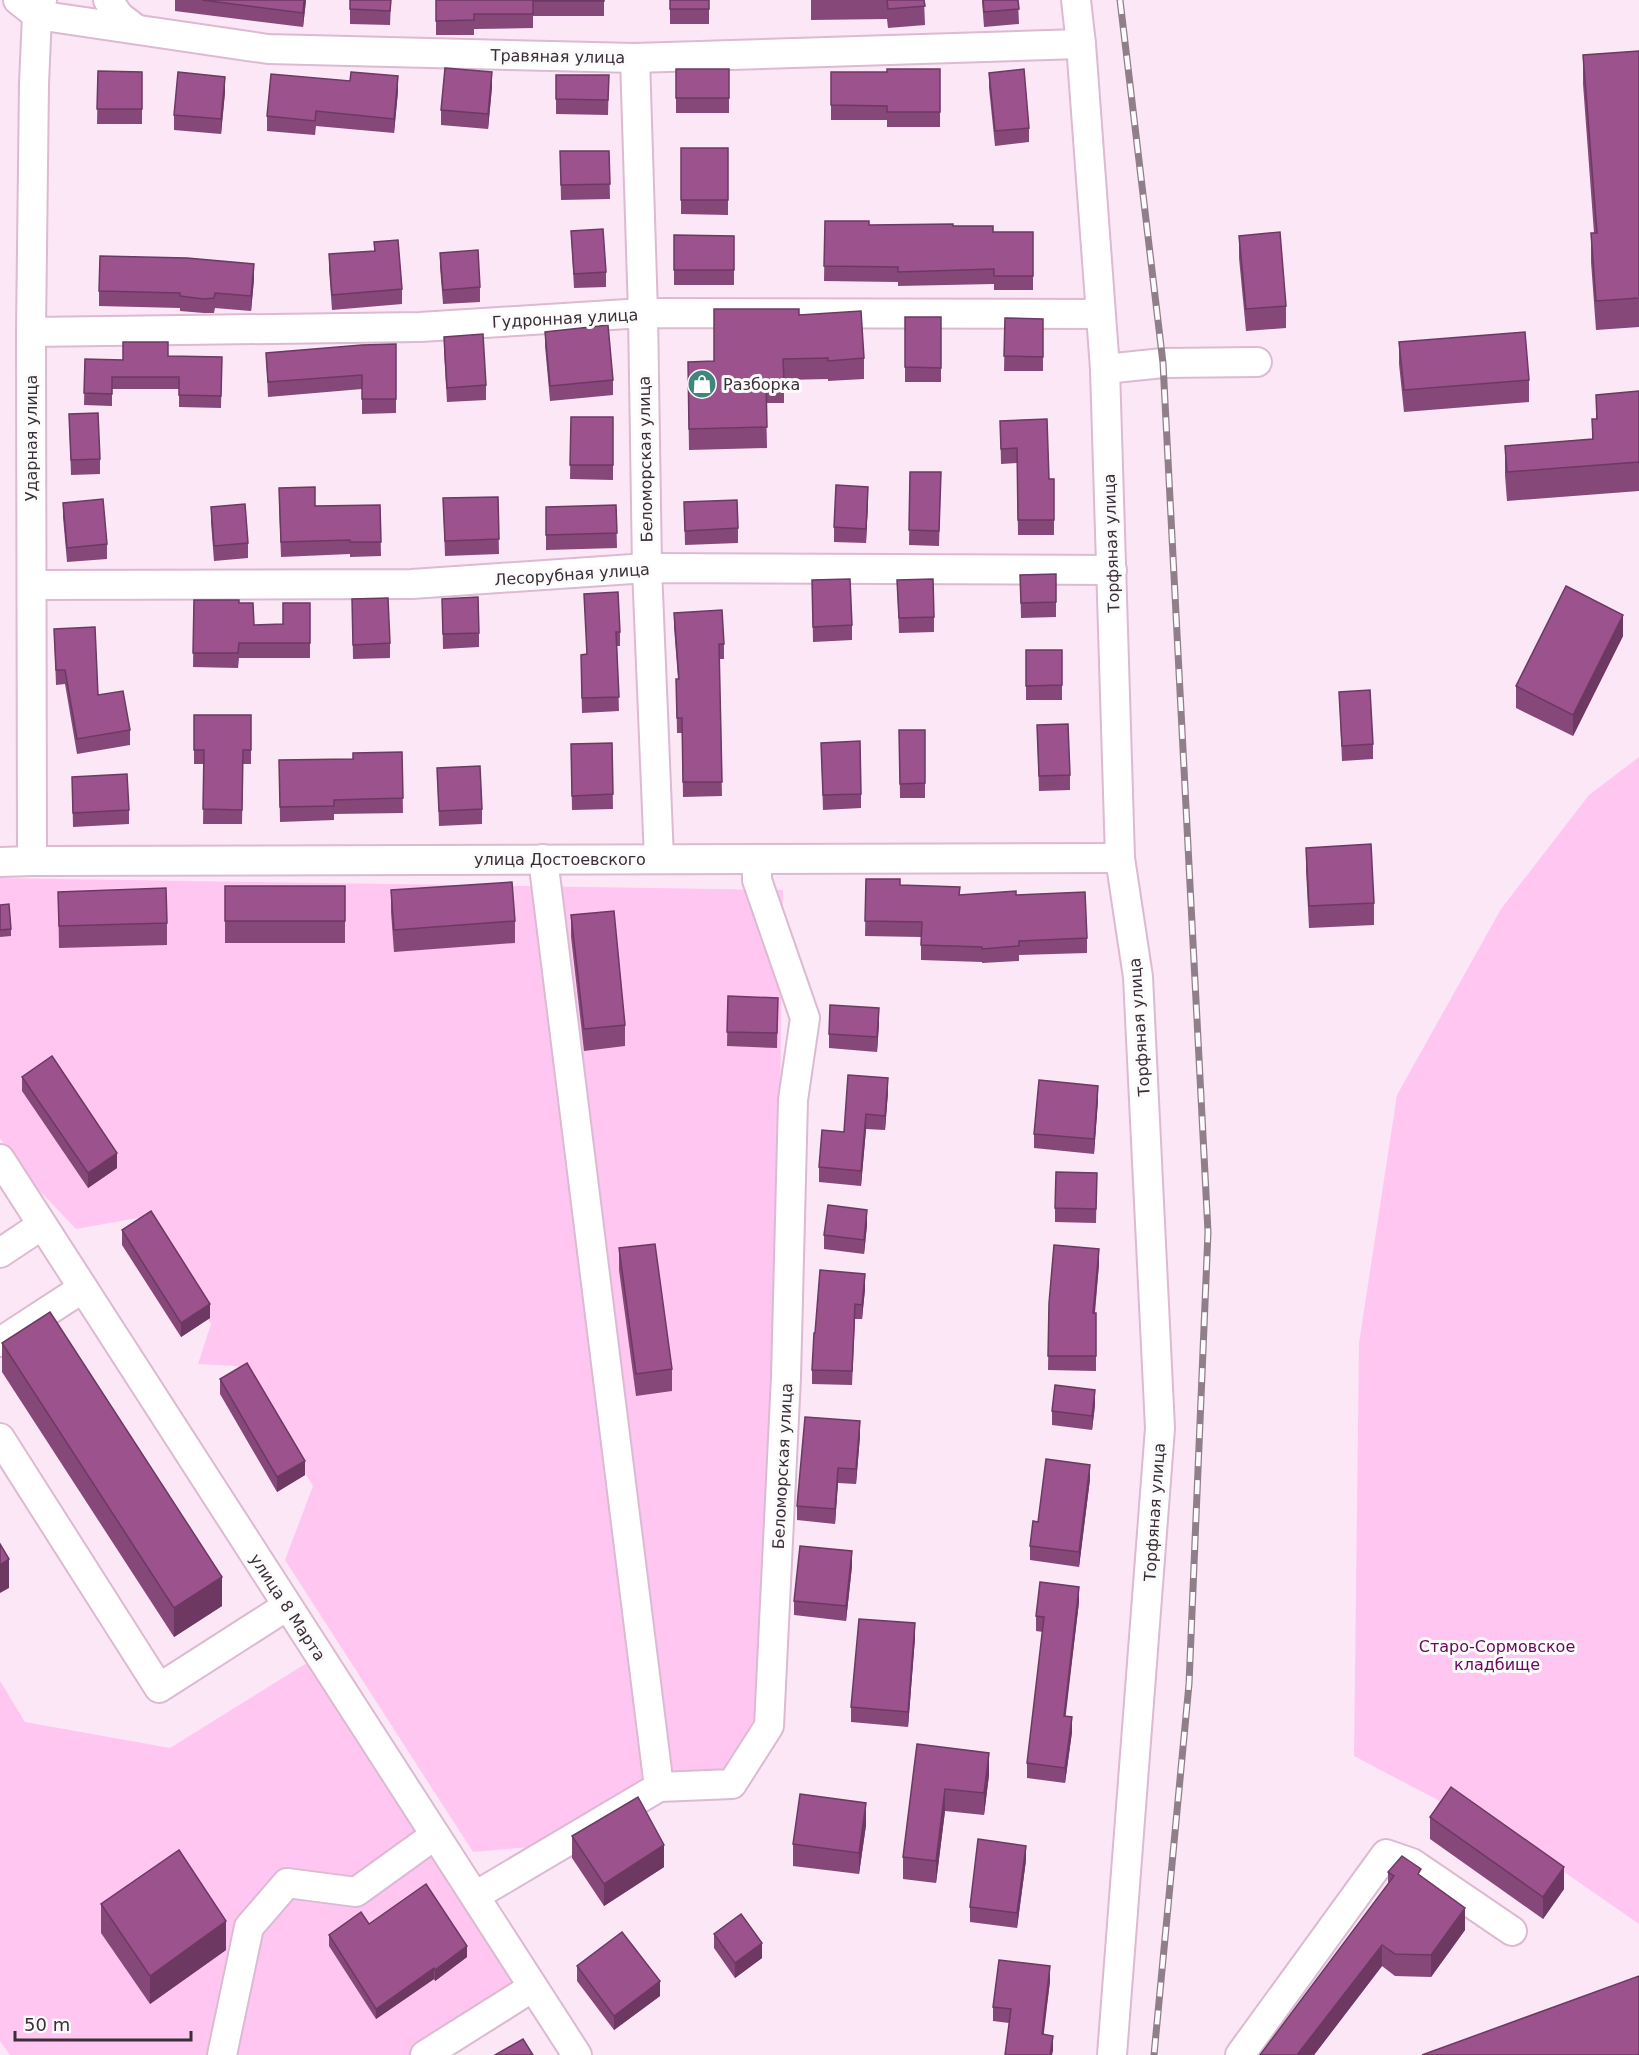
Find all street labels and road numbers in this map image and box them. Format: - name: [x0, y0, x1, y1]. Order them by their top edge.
- street label: Травяная улица: [490, 46, 625, 67]
- street label: Гудронная улица: [491, 305, 639, 332]
- street label: Ударная улица: [22, 375, 41, 501]
- street label: Беломорская улица: [635, 376, 656, 542]
- street label: Торфяная улица: [1100, 473, 1123, 614]
- street label: Лесорубная улица: [494, 560, 650, 589]
- street label: улица Достоевского: [474, 850, 646, 869]
- street label: Торфяная улица: [1125, 957, 1154, 1098]
- street label: Беломорская улица: [769, 1382, 796, 1550]
- street label: Торфяная улица: [1140, 1442, 1169, 1583]
- street label: улица 8 Марта: [246, 1550, 329, 1664]

